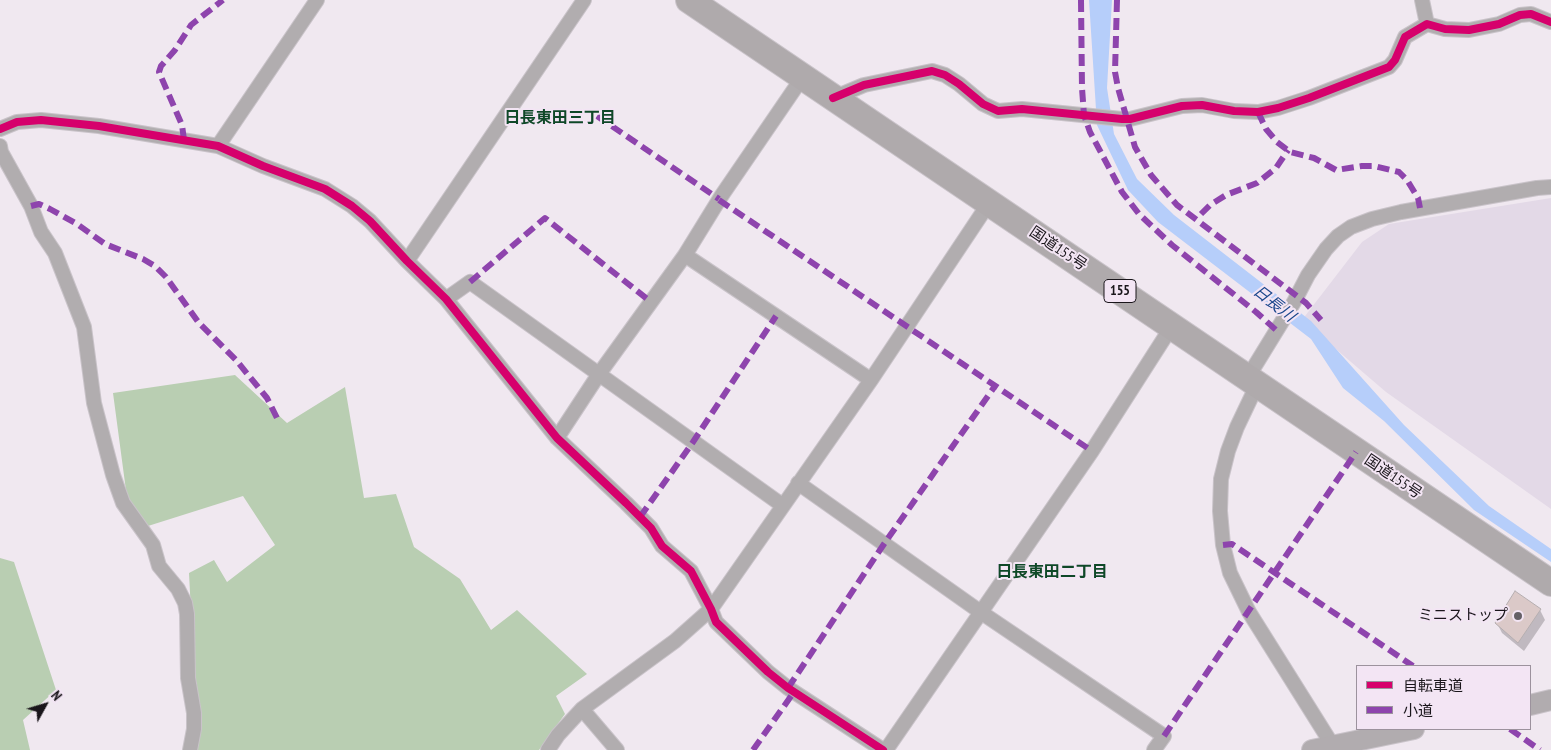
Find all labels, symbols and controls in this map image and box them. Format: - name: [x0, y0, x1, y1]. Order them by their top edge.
- district label: 日長東田三丁目: [504, 108, 616, 128]
- street label: 国道155号: [1026, 223, 1090, 275]
- road number: 155: [1104, 280, 1136, 302]
- water label: 日長川: [1249, 282, 1299, 326]
- street label: 国道155号: [1361, 451, 1425, 503]
- district label: 日長東田二丁目: [996, 562, 1108, 582]
- place label: ミニストップ: [1418, 607, 1508, 625]
- marker: ミニストップ: [1512, 610, 1524, 622]
- legend: [1356, 665, 1531, 730]
- text: 自転車道: [1403, 676, 1463, 695]
- north arrow: [20, 680, 70, 730]
- text: N: [47, 687, 66, 704]
- text: 小道: [1403, 701, 1433, 720]

